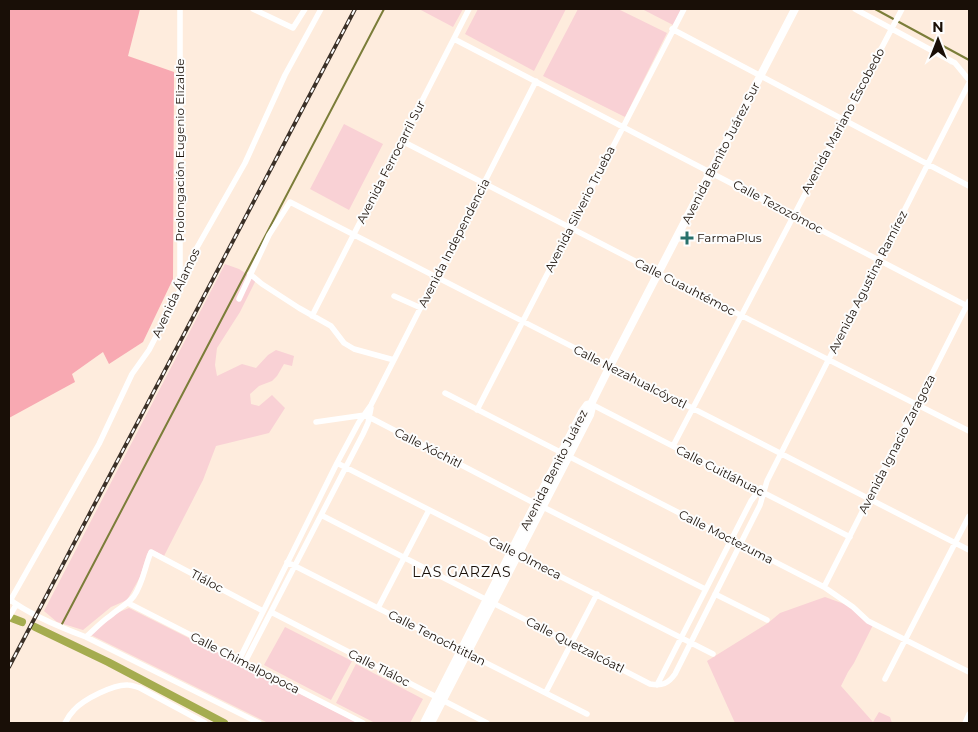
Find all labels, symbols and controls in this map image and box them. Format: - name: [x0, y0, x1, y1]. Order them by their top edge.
- north arrow: [913, 15, 963, 65]
- text: N: [932, 18, 944, 36]
- street label: Avenida Mariano Escobedo: [798, 45, 887, 196]
- street label: Prolongación Eugenio Elizalde: [172, 58, 187, 242]
- street label: Avenida Benito Juárez Sur: [678, 79, 763, 226]
- street label: Avenida Ferrocarril Sur: [353, 98, 428, 226]
- street label: Avenida Silverio Trueba: [541, 143, 618, 274]
- street label: Avenida Independencia: [414, 176, 493, 310]
- street label: Calle Tezozómoc: [731, 177, 826, 237]
- street label: Avenida Agustina Ramírez: [825, 208, 910, 356]
- place label: FarmaPlus: [697, 230, 762, 245]
- marker: FarmaPlus: [681, 232, 693, 244]
- street label: Avenida Álamos: [148, 246, 203, 340]
- street label: Calle Cuauhtémoc: [632, 255, 738, 319]
- street label: Calle Nezahualcóyotl: [571, 342, 689, 412]
- street label: Avenida Ignacio Zaragoza: [855, 372, 938, 516]
- street label: Avenida Benito Juárez: [517, 407, 591, 533]
- street label: Calle Xóchitl: [392, 424, 464, 471]
- street label: Calle Cuitláhuac: [674, 442, 767, 499]
- street label: Calle Moctezuma: [676, 506, 776, 567]
- street label: Calle Olmeca: [486, 533, 564, 582]
- district label: LAS GARZAS: [412, 563, 512, 581]
- street label: Tláloc: [188, 566, 226, 595]
- street label: Calle Tenochtitlan: [386, 606, 489, 669]
- street label: Calle Quetzalcóatl: [524, 613, 627, 676]
- street label: Calle Chimalpopoca: [188, 629, 302, 697]
- street label: Calle Tláloc: [346, 646, 413, 690]

